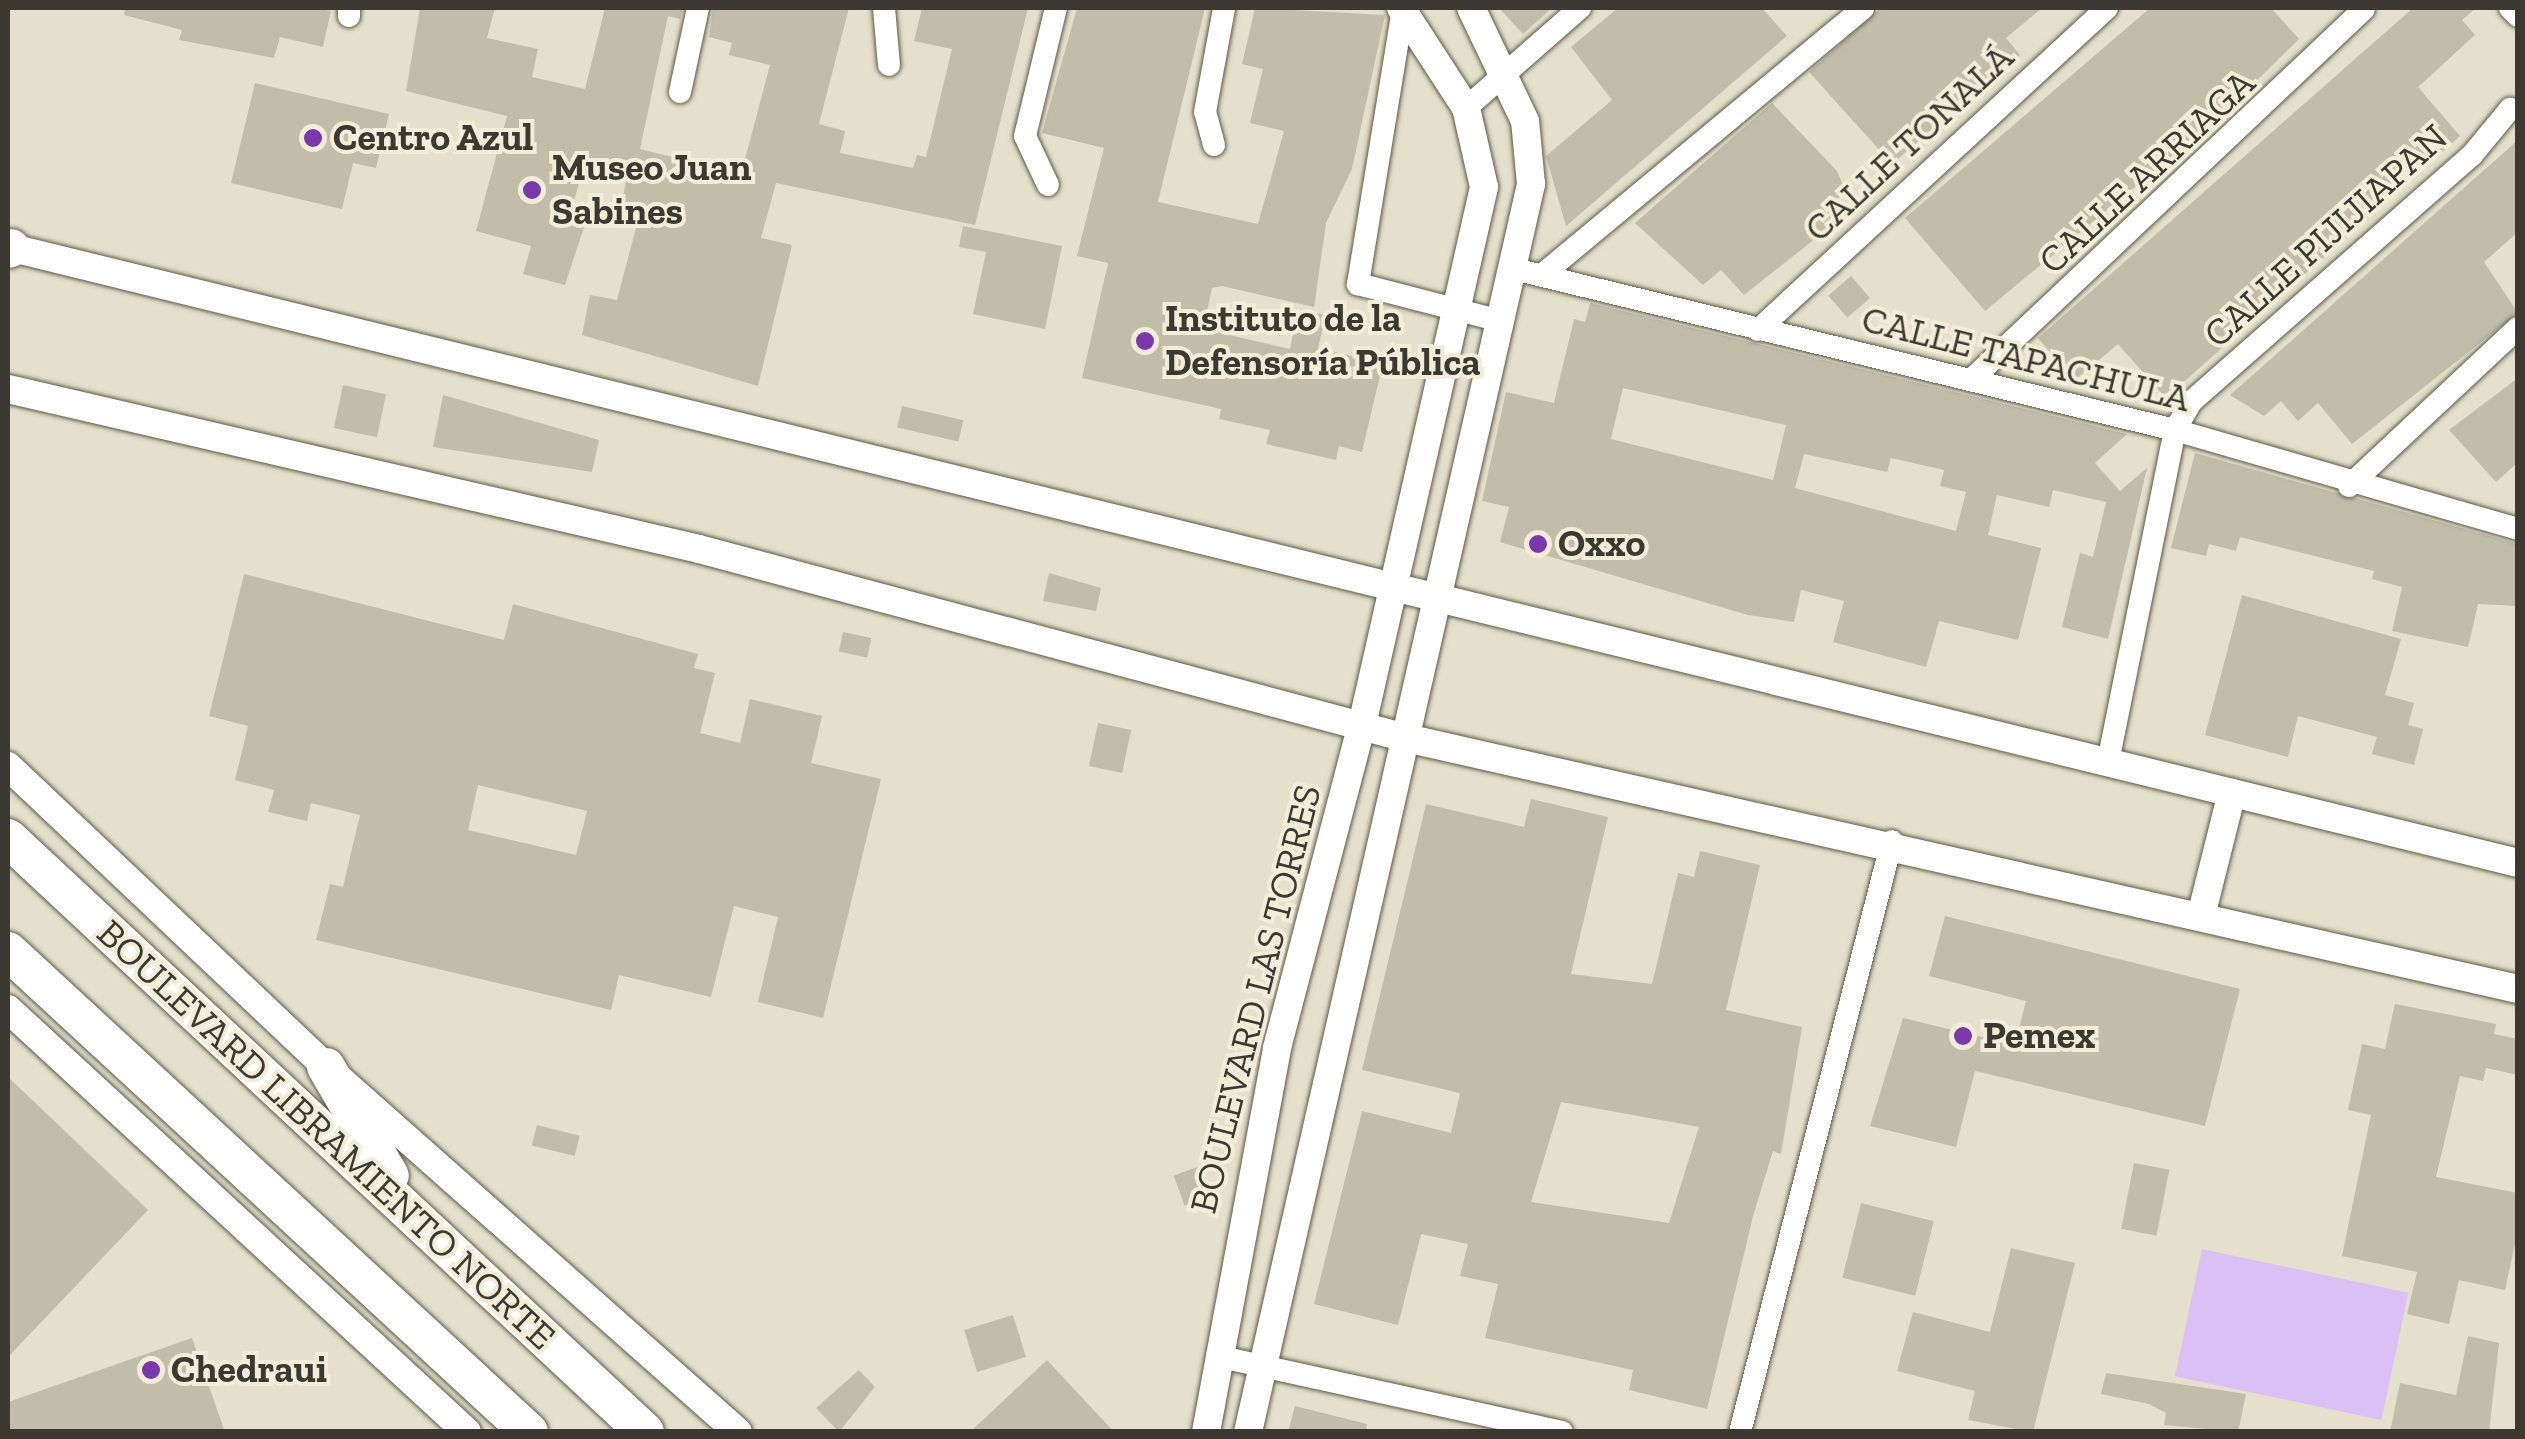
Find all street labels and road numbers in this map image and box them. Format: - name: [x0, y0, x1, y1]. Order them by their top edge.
- street label: CALLE TONALÁ: [1795, 34, 2023, 252]
- street label: CALLE ARRIAGA: [2029, 60, 2265, 284]
- street label: CALLE PIJIJIAPAN: [2195, 115, 2457, 357]
- street label: CALLE TAPACHULA: [1857, 296, 2195, 422]
- street label: BOULEVARD LAS TORRES: [1181, 780, 1331, 1218]
- street label: BOULEVARD LIBRAMIENTO NORTE: [87, 910, 565, 1360]

